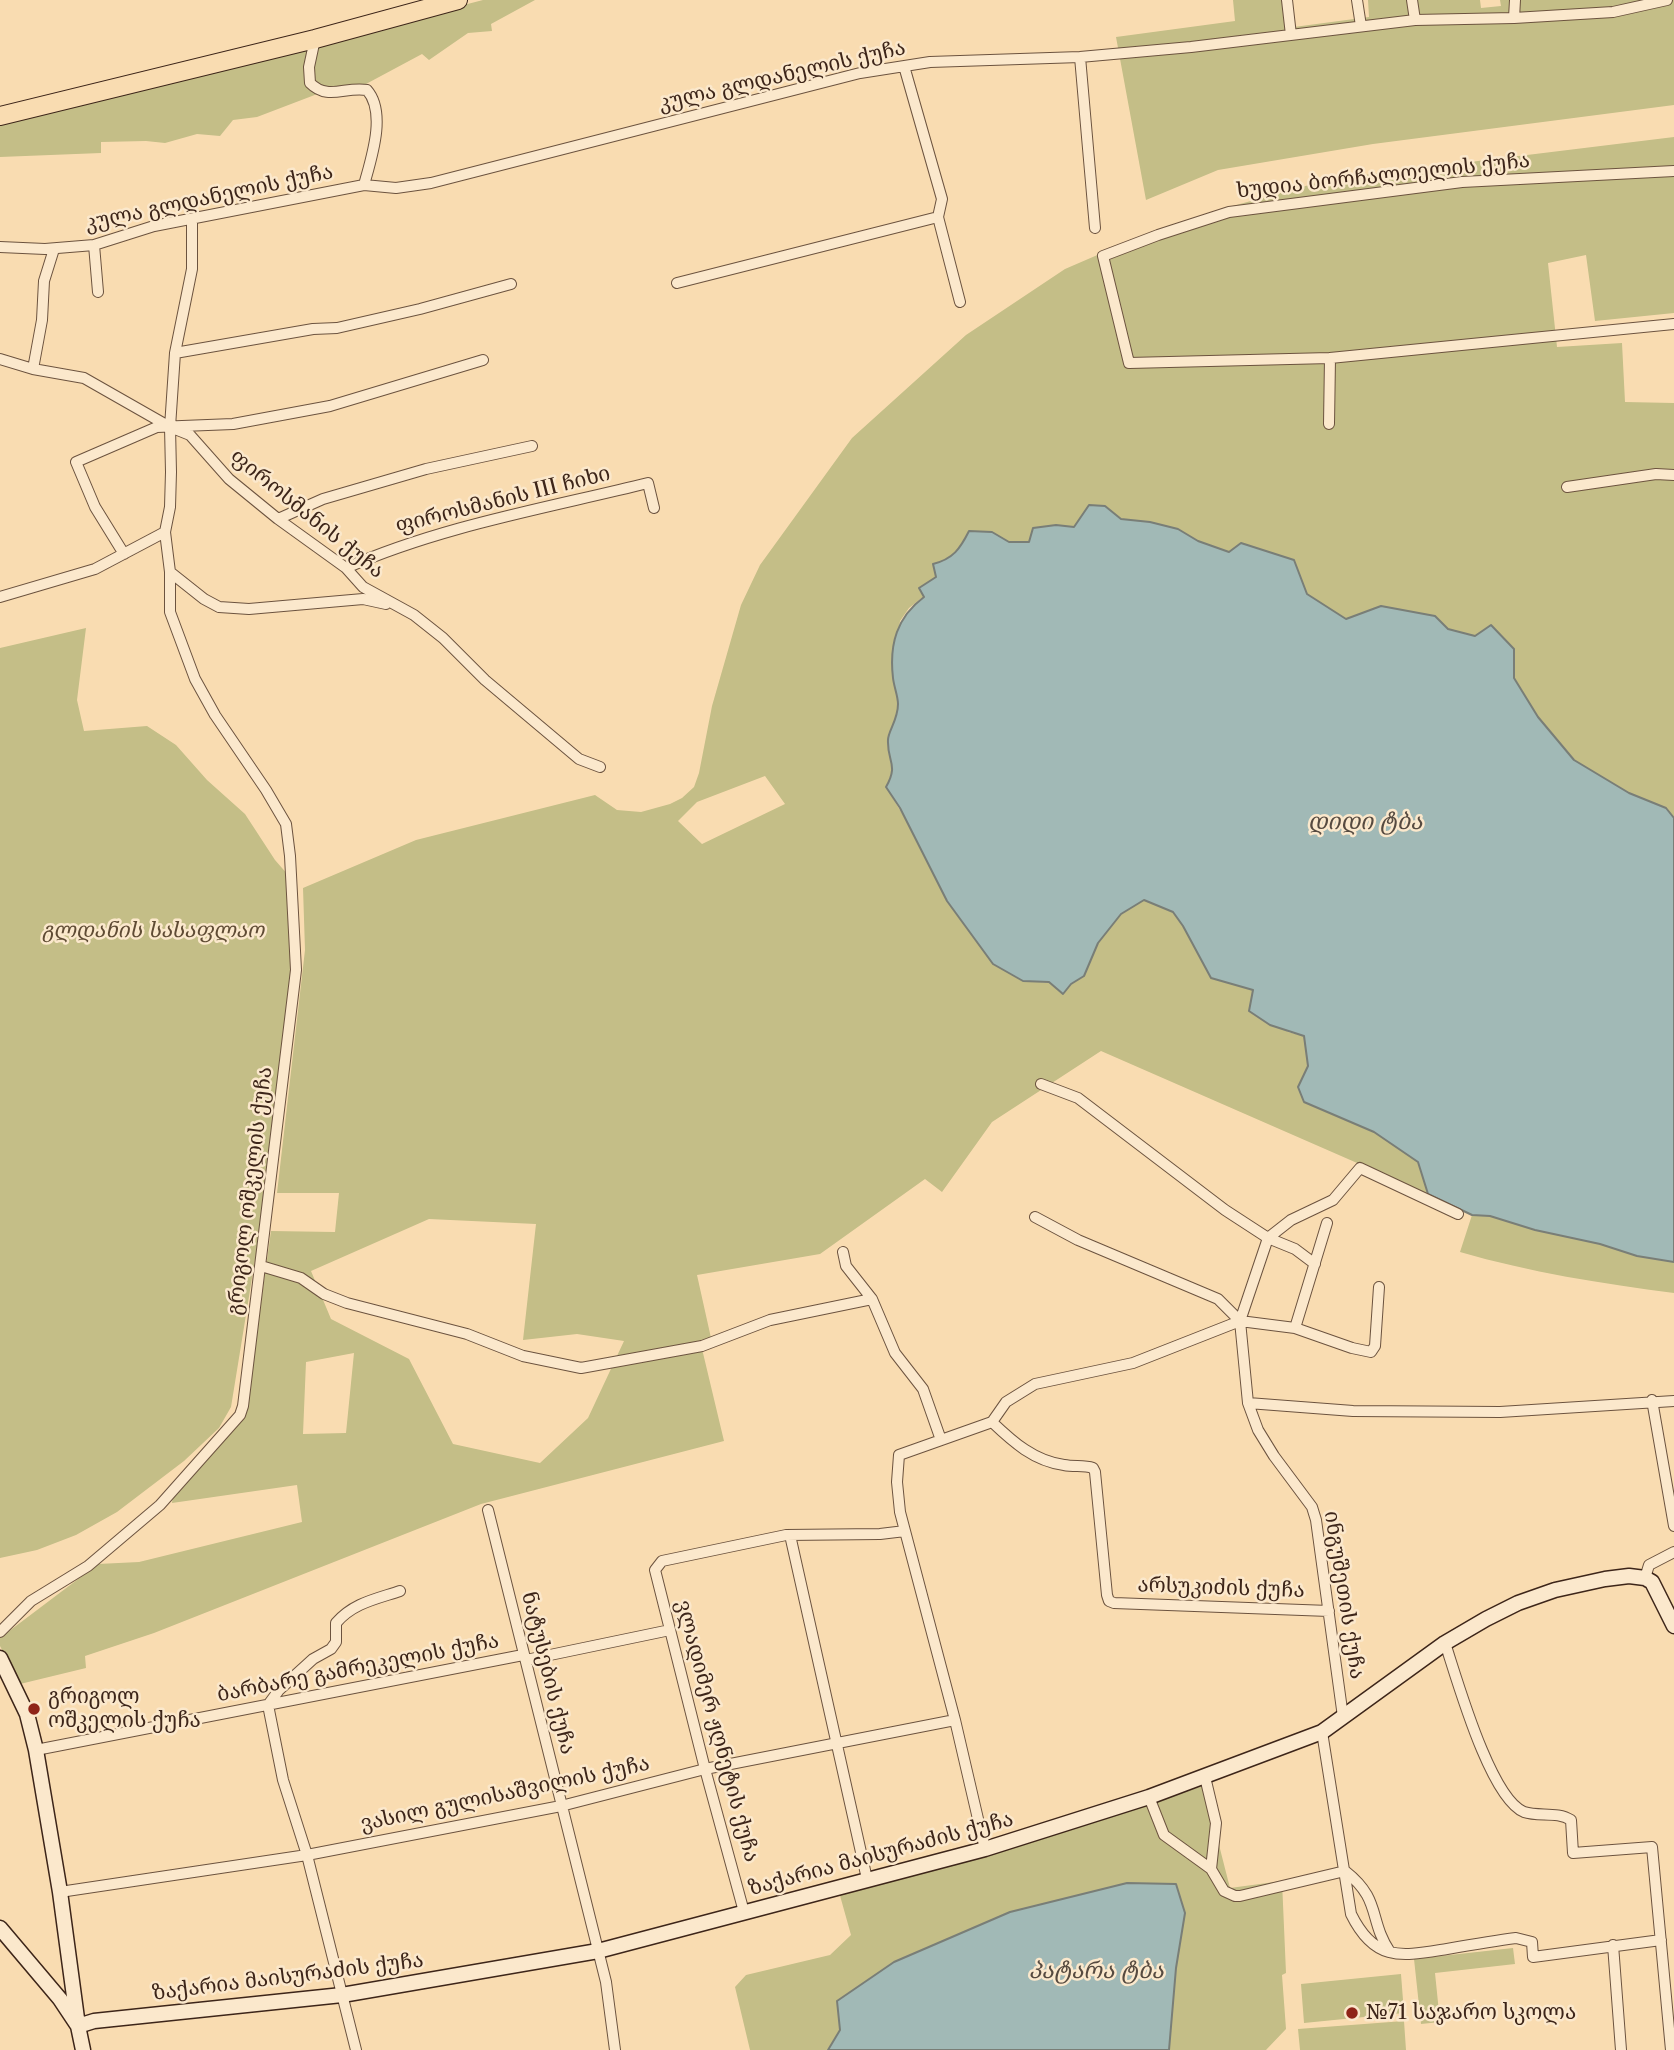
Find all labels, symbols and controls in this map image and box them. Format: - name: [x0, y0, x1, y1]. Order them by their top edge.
- street label: კულა გლდანელის ქუჩა: [656, 35, 908, 117]
- street label: ხუდია ბორჩალოელის ქუჩა: [1235, 148, 1531, 204]
- street label: კულა გლდანელის ქუჩა: [83, 159, 335, 237]
- street label: ფიროსმანის ქუჩა: [225, 444, 389, 584]
- street label: ფიროსმანის III ჩიხი: [393, 461, 613, 539]
- water label: დიდი ტბა: [1308, 808, 1422, 836]
- park label: გლდანის სასაფლაო: [42, 918, 264, 944]
- street label: გრიგოლ ოშკელის ქუჩა: [222, 1065, 278, 1317]
- street label: ინგუშეთის ქუჩა: [1318, 1509, 1370, 1681]
- street label: არსუკიძის ქუჩა: [1137, 1572, 1305, 1604]
- street label: ნატუსების ქუჩა: [516, 1589, 580, 1757]
- street label: ვლადიმერ ჟღნეტის ქუჩა: [670, 1597, 764, 1865]
- street label: ბარბარე გამრეკელის ქუჩა: [215, 1628, 501, 1708]
- place label: გრიგოლ ოშკელის ქუჩა: [48, 1684, 201, 1734]
- marker: გრიგოლ ოშკელის ქუჩა: [26, 1701, 42, 1717]
- street label: ვასილ გულისაშვილის ქუჩა: [358, 1751, 652, 1837]
- street label: ზაქარია მაისურაძის ქუჩა: [746, 1807, 1016, 1901]
- street label: ზაქარია მაისურაძის ქუჩა: [151, 1948, 425, 2006]
- water label: პატარა ტბა: [1028, 1957, 1164, 1985]
- place label: №71 საჯარო სკოლა: [1366, 2000, 1576, 2026]
- marker: №71 საჯარო სკოლა: [1344, 2005, 1360, 2021]

